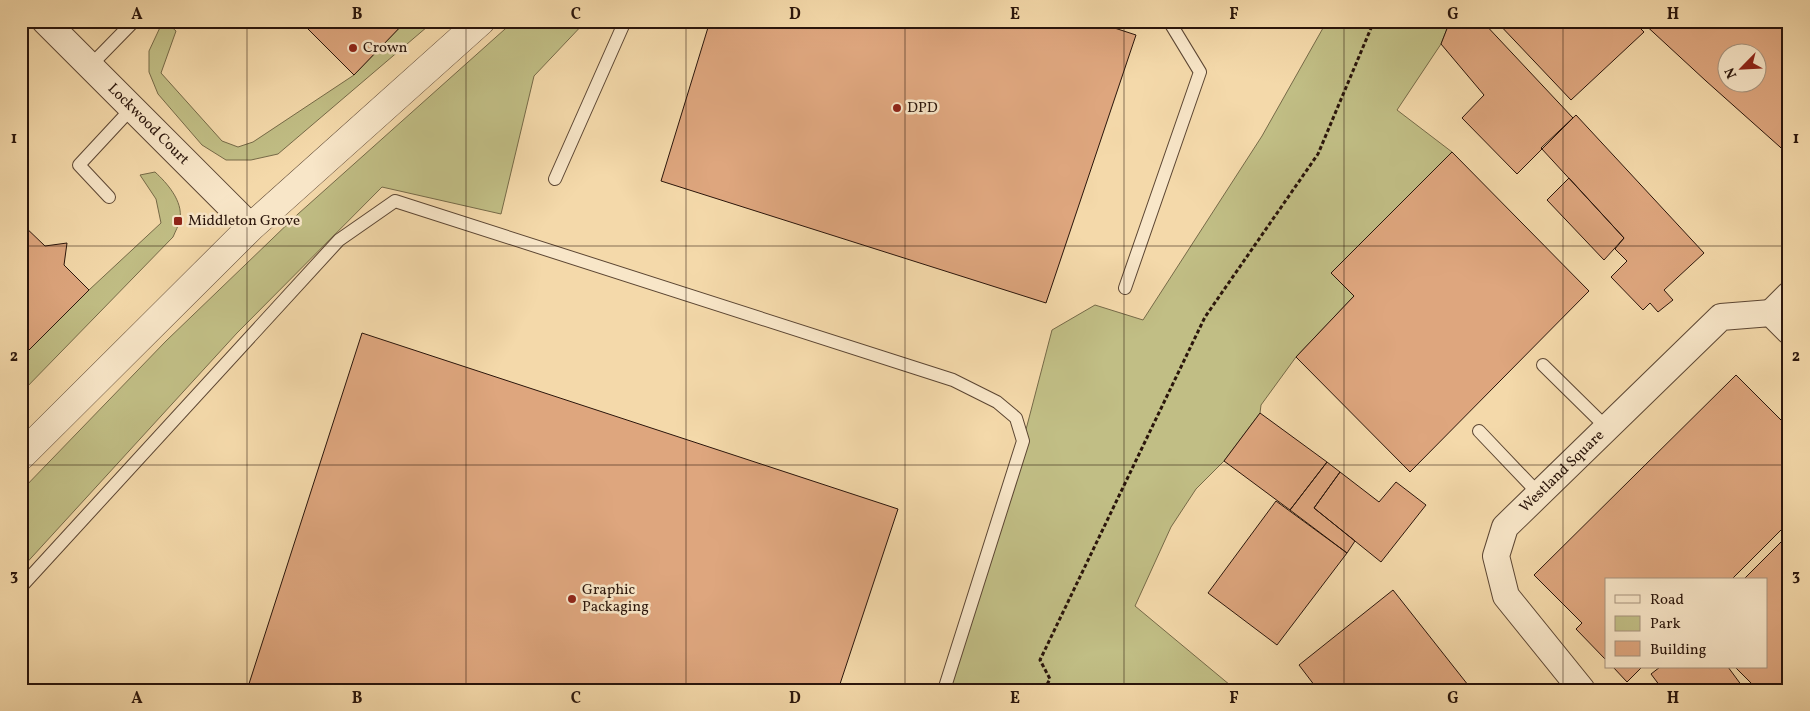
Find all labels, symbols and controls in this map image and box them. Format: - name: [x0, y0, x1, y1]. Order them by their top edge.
- text: A: [131, 4, 143, 26]
- text: B: [352, 4, 363, 26]
- text: C: [571, 4, 581, 26]
- text: D: [789, 4, 801, 26]
- text: E: [1010, 4, 1020, 26]
- text: F: [1229, 4, 1239, 26]
- text: G: [1447, 4, 1459, 26]
- text: H: [1667, 4, 1679, 26]
- place label: Crown: [363, 38, 408, 59]
- marker: Crown: [347, 42, 359, 54]
- north arrow: [1718, 42, 1768, 92]
- text: N: [1721, 64, 1742, 81]
- street label: Lockwood Court: [103, 79, 194, 170]
- place label: DPD: [907, 98, 938, 119]
- marker: DPD: [891, 102, 903, 114]
- text: 1: [11, 128, 17, 150]
- text: 1: [1793, 128, 1799, 150]
- place label: Middleton Grove: [188, 211, 300, 232]
- marker: Middleton Grove: [172, 215, 184, 227]
- text: 2: [10, 346, 18, 368]
- text: 2: [1792, 346, 1800, 368]
- street label: Westland Square: [1515, 425, 1609, 518]
- text: 3: [10, 565, 18, 587]
- text: 3: [1792, 565, 1800, 587]
- legend: [1605, 578, 1768, 668]
- place label: Graphic Packaging: [582, 580, 649, 618]
- text: Road: [1650, 590, 1684, 611]
- marker: Graphic Packaging: [566, 593, 578, 605]
- text: Park: [1650, 614, 1681, 635]
- text: Building: [1650, 640, 1707, 661]
- text: A: [131, 688, 143, 710]
- text: B: [352, 688, 363, 710]
- text: C: [571, 688, 581, 710]
- text: D: [789, 688, 801, 710]
- text: E: [1010, 688, 1020, 710]
- text: F: [1229, 688, 1239, 710]
- text: G: [1447, 688, 1459, 710]
- text: H: [1667, 688, 1679, 710]

